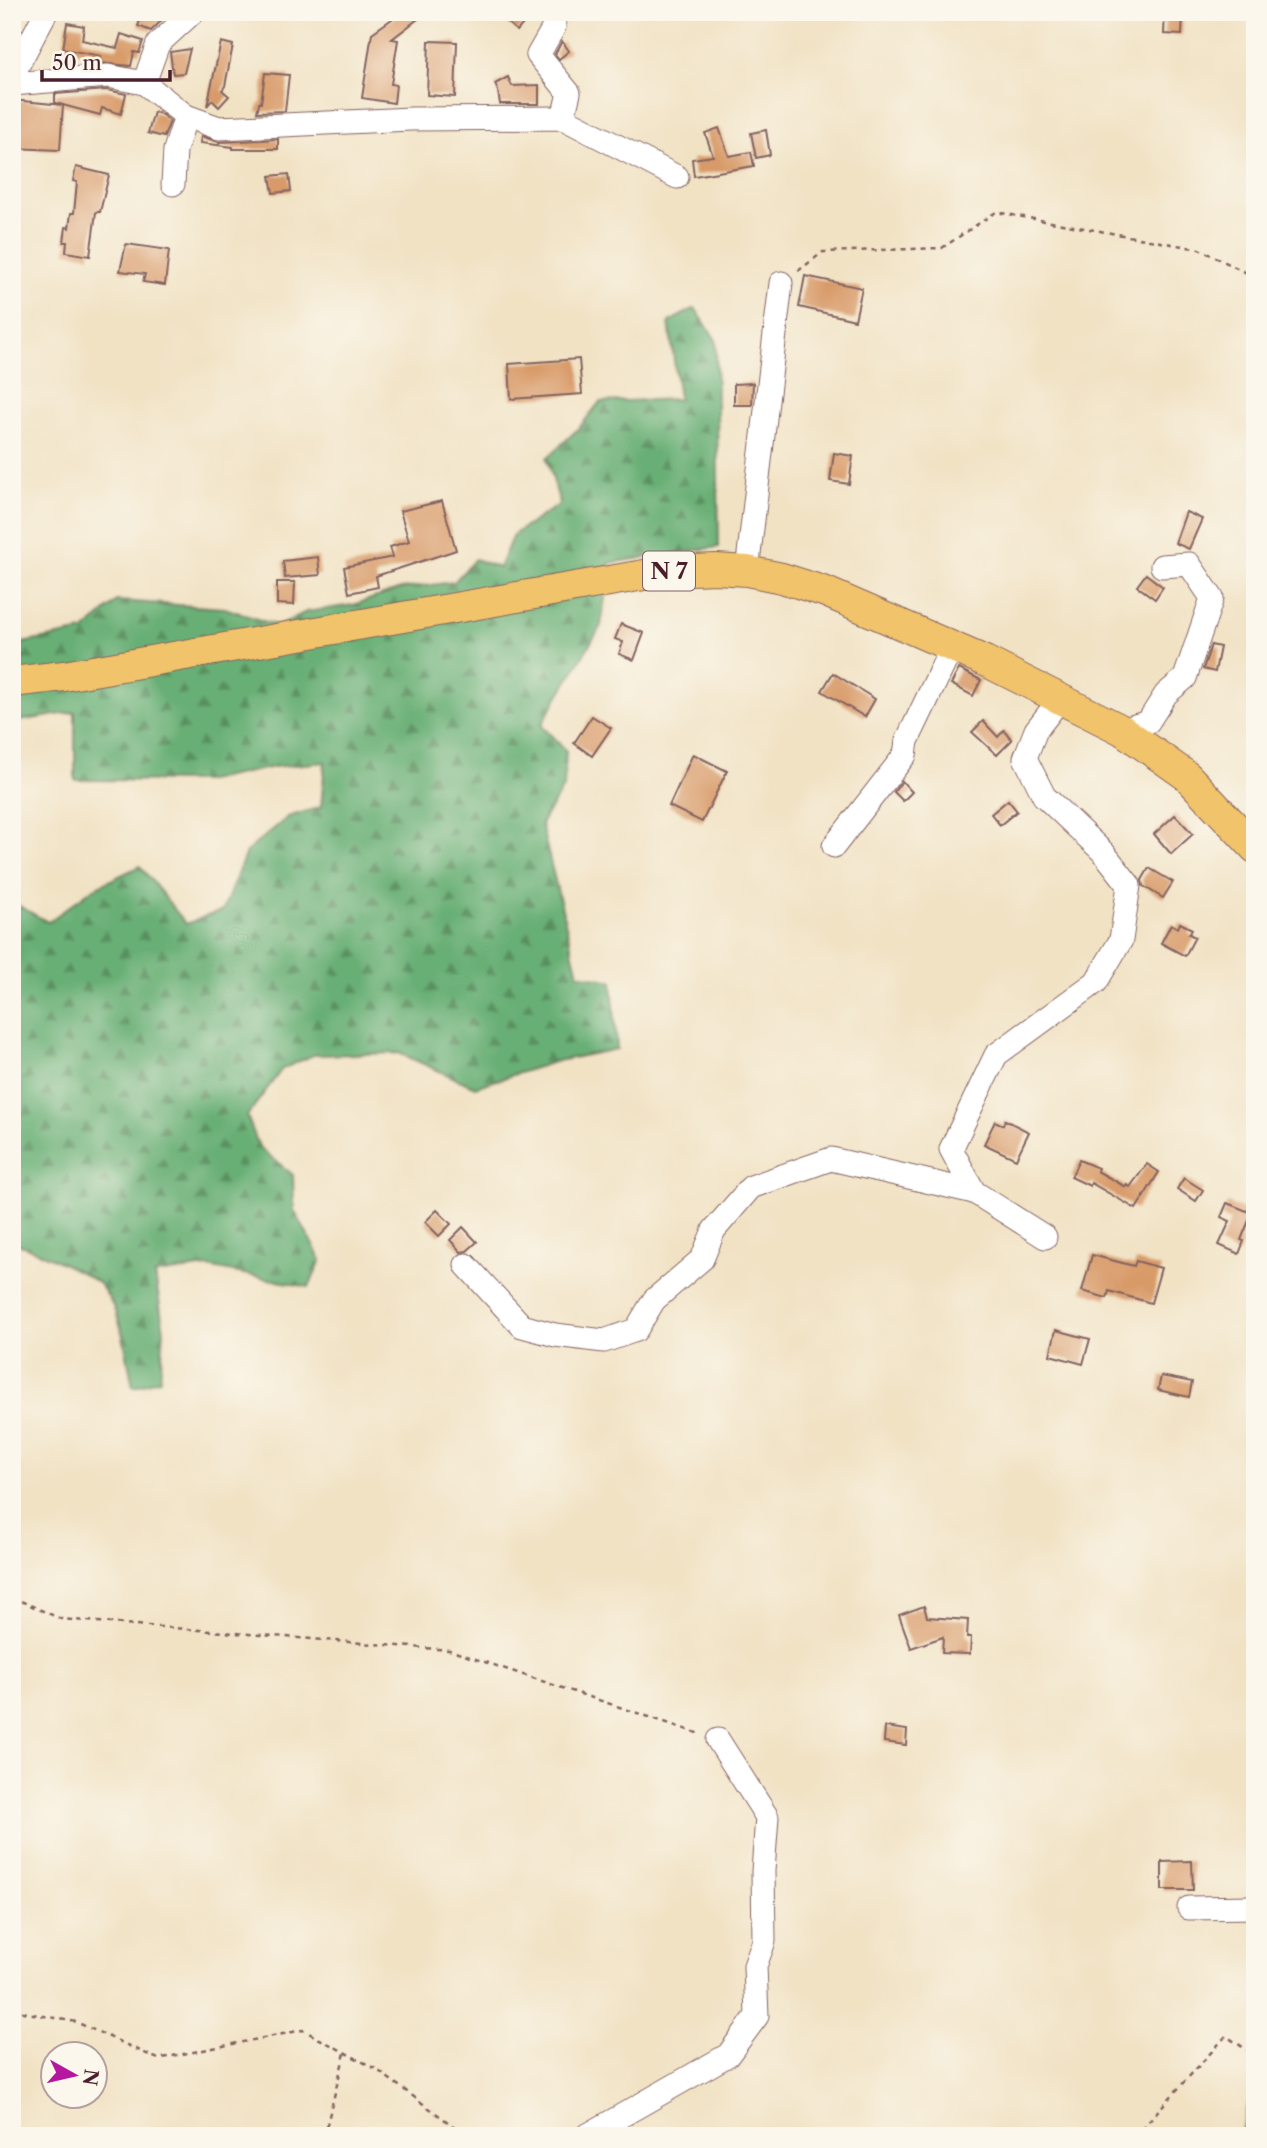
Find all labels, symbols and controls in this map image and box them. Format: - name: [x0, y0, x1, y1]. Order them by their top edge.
- scale bar: [42, 38, 170, 82]
- text: 50 m: [52, 50, 102, 75]
- road number: N 7: [643, 552, 695, 590]
- north arrow: [38, 2039, 108, 2110]
- text: N: [78, 2068, 103, 2087]

